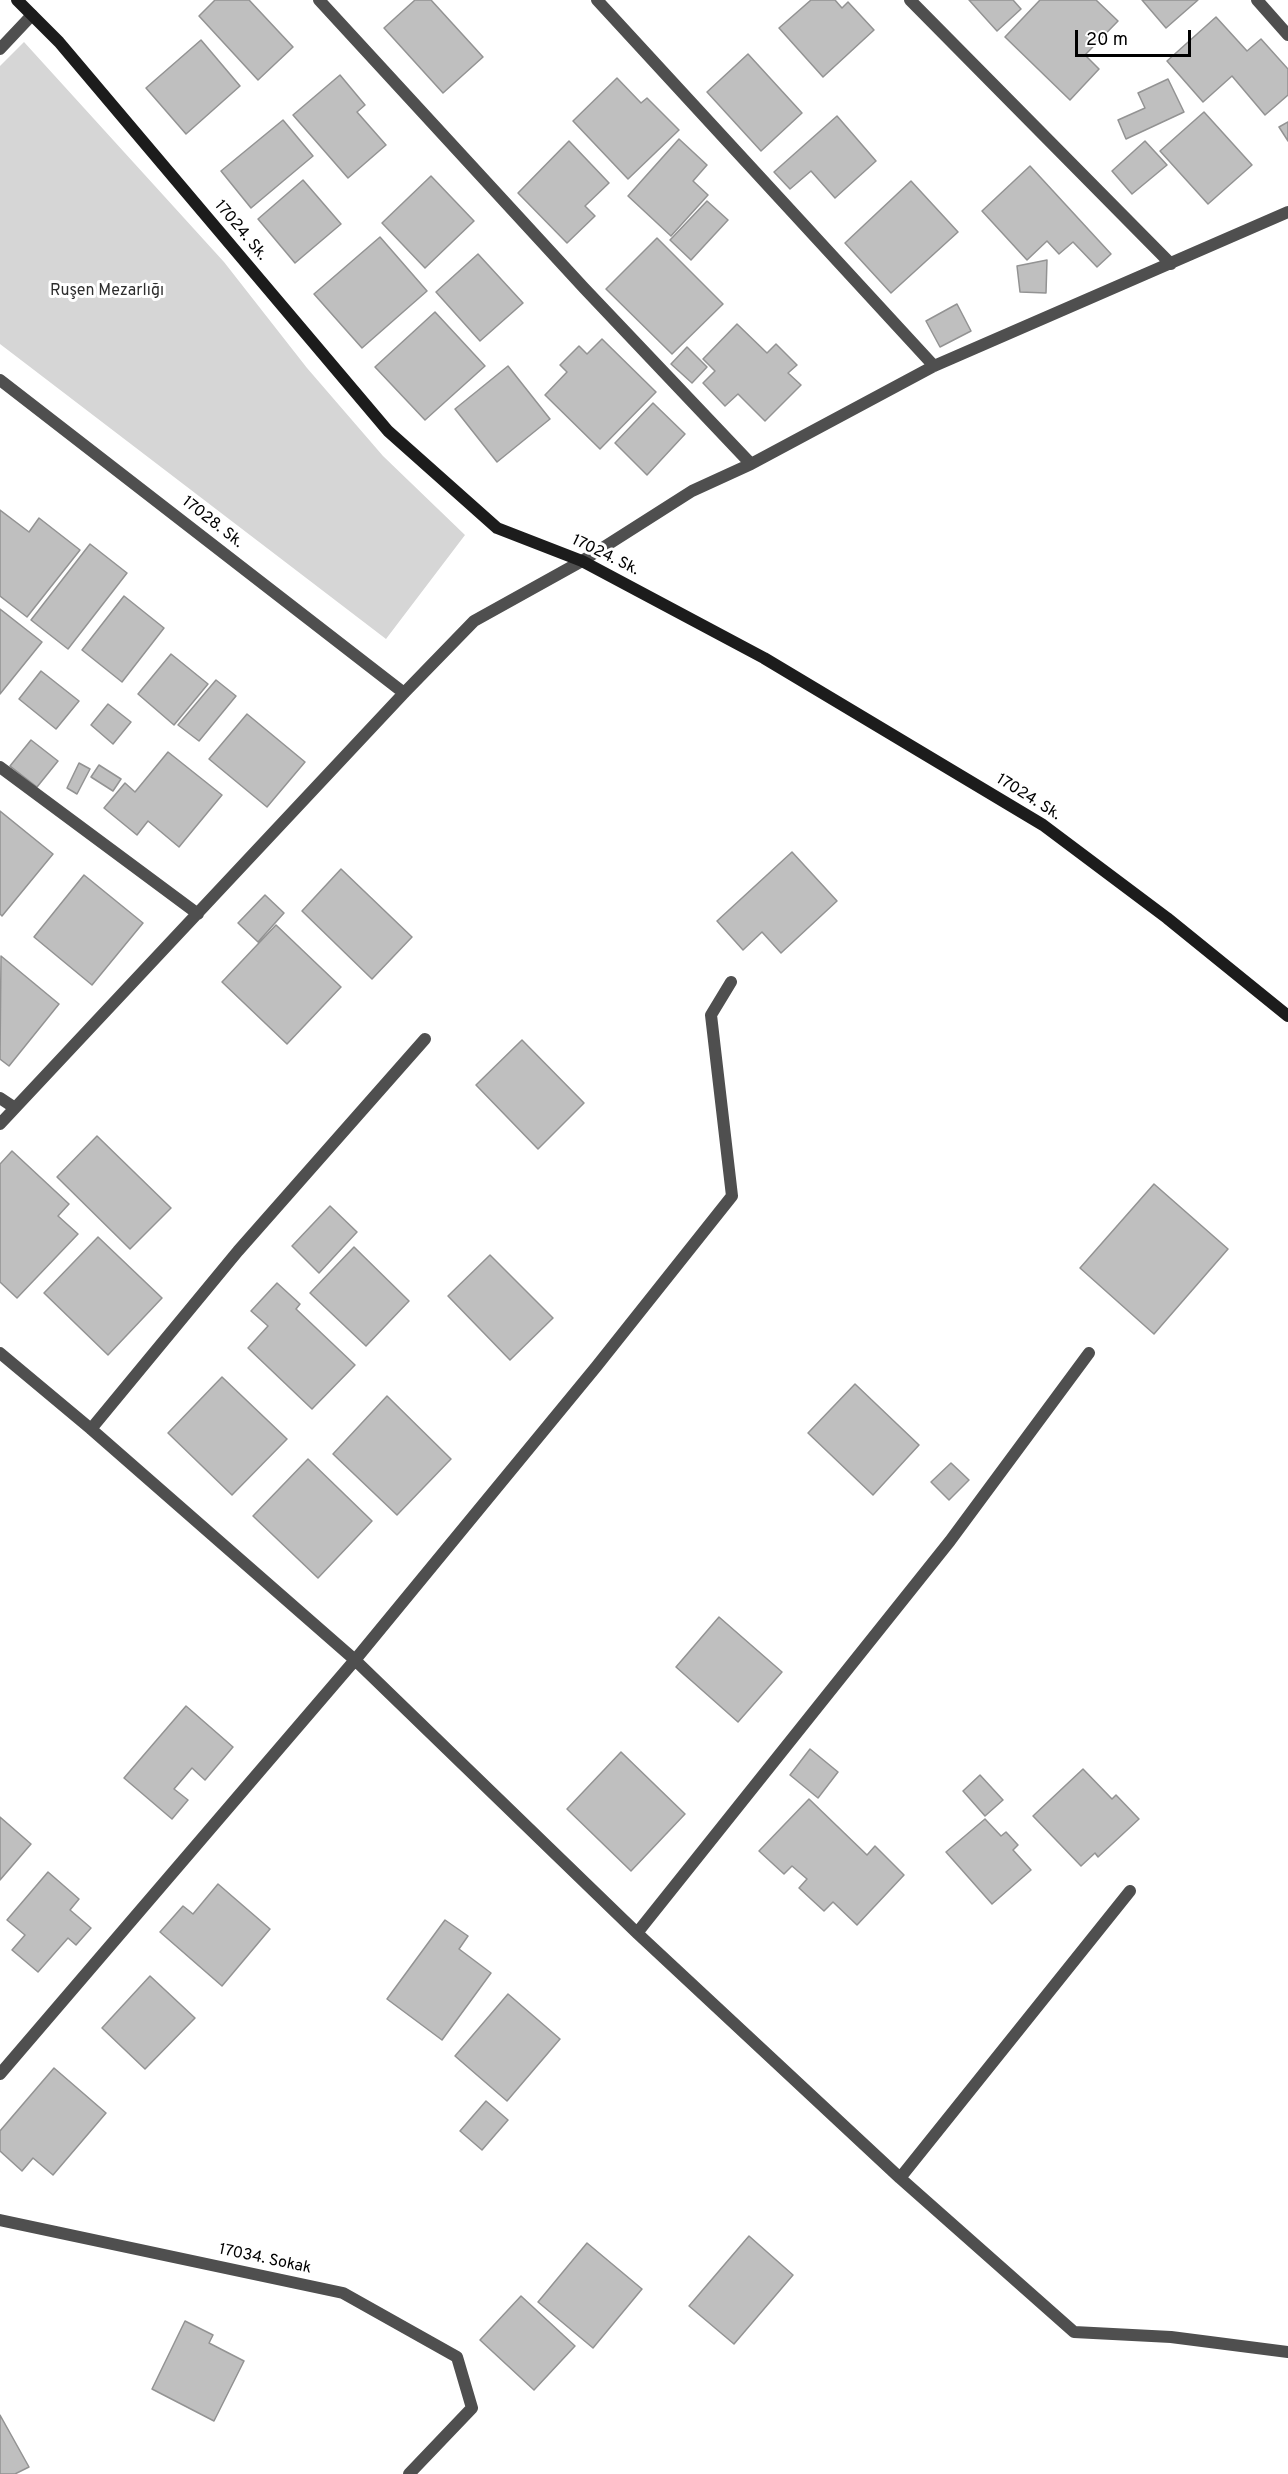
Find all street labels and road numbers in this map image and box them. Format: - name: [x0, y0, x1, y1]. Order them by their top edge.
- street label: 17024. Sk.: [209, 197, 271, 265]
- street label: 17028. Sk.: [177, 493, 247, 553]
- street label: 17024. Sk.: [568, 531, 642, 581]
- street label: 17024. Sk.: [992, 771, 1064, 825]
- street label: 17034. Sokak: [217, 2241, 313, 2279]

